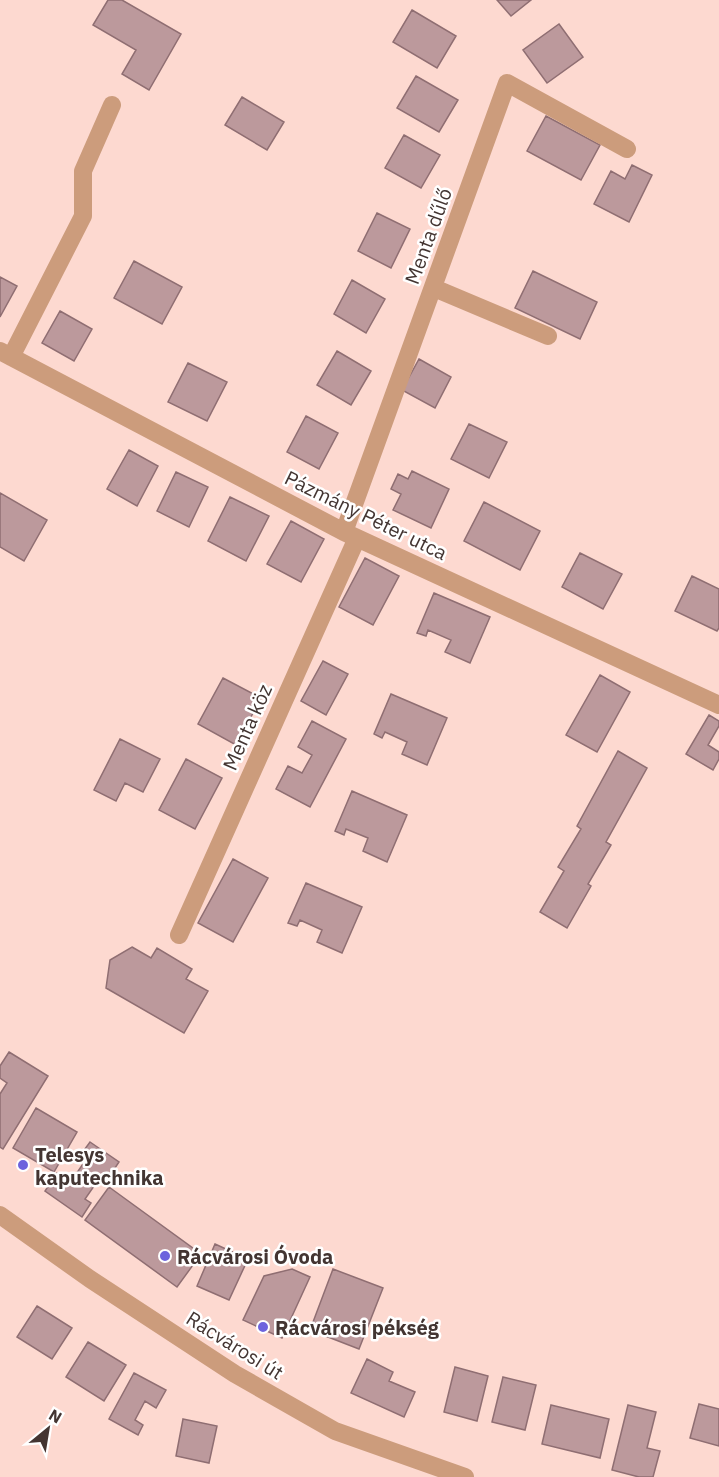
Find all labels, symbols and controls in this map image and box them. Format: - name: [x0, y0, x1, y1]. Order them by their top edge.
- street label: Menta dűlő: [398, 184, 458, 288]
- street label: Pázmány Péter utca: [280, 464, 452, 566]
- street label: Menta köz: [216, 680, 278, 774]
- place label: Telesys kaputechnika: [35, 1141, 164, 1191]
- marker: Telesys kaputechnika: [16, 1158, 30, 1172]
- place label: Rácvárosi Óvoda: [177, 1243, 333, 1270]
- marker: Rácvárosi Óvoda: [158, 1249, 172, 1263]
- street label: Rácvárosi út: [181, 1304, 289, 1386]
- place label: Rácvárosi pékség: [275, 1314, 440, 1341]
- marker: Rácvárosi pékség: [256, 1320, 270, 1334]
- north arrow: [18, 1399, 78, 1459]
- text: N: [45, 1404, 66, 1428]

